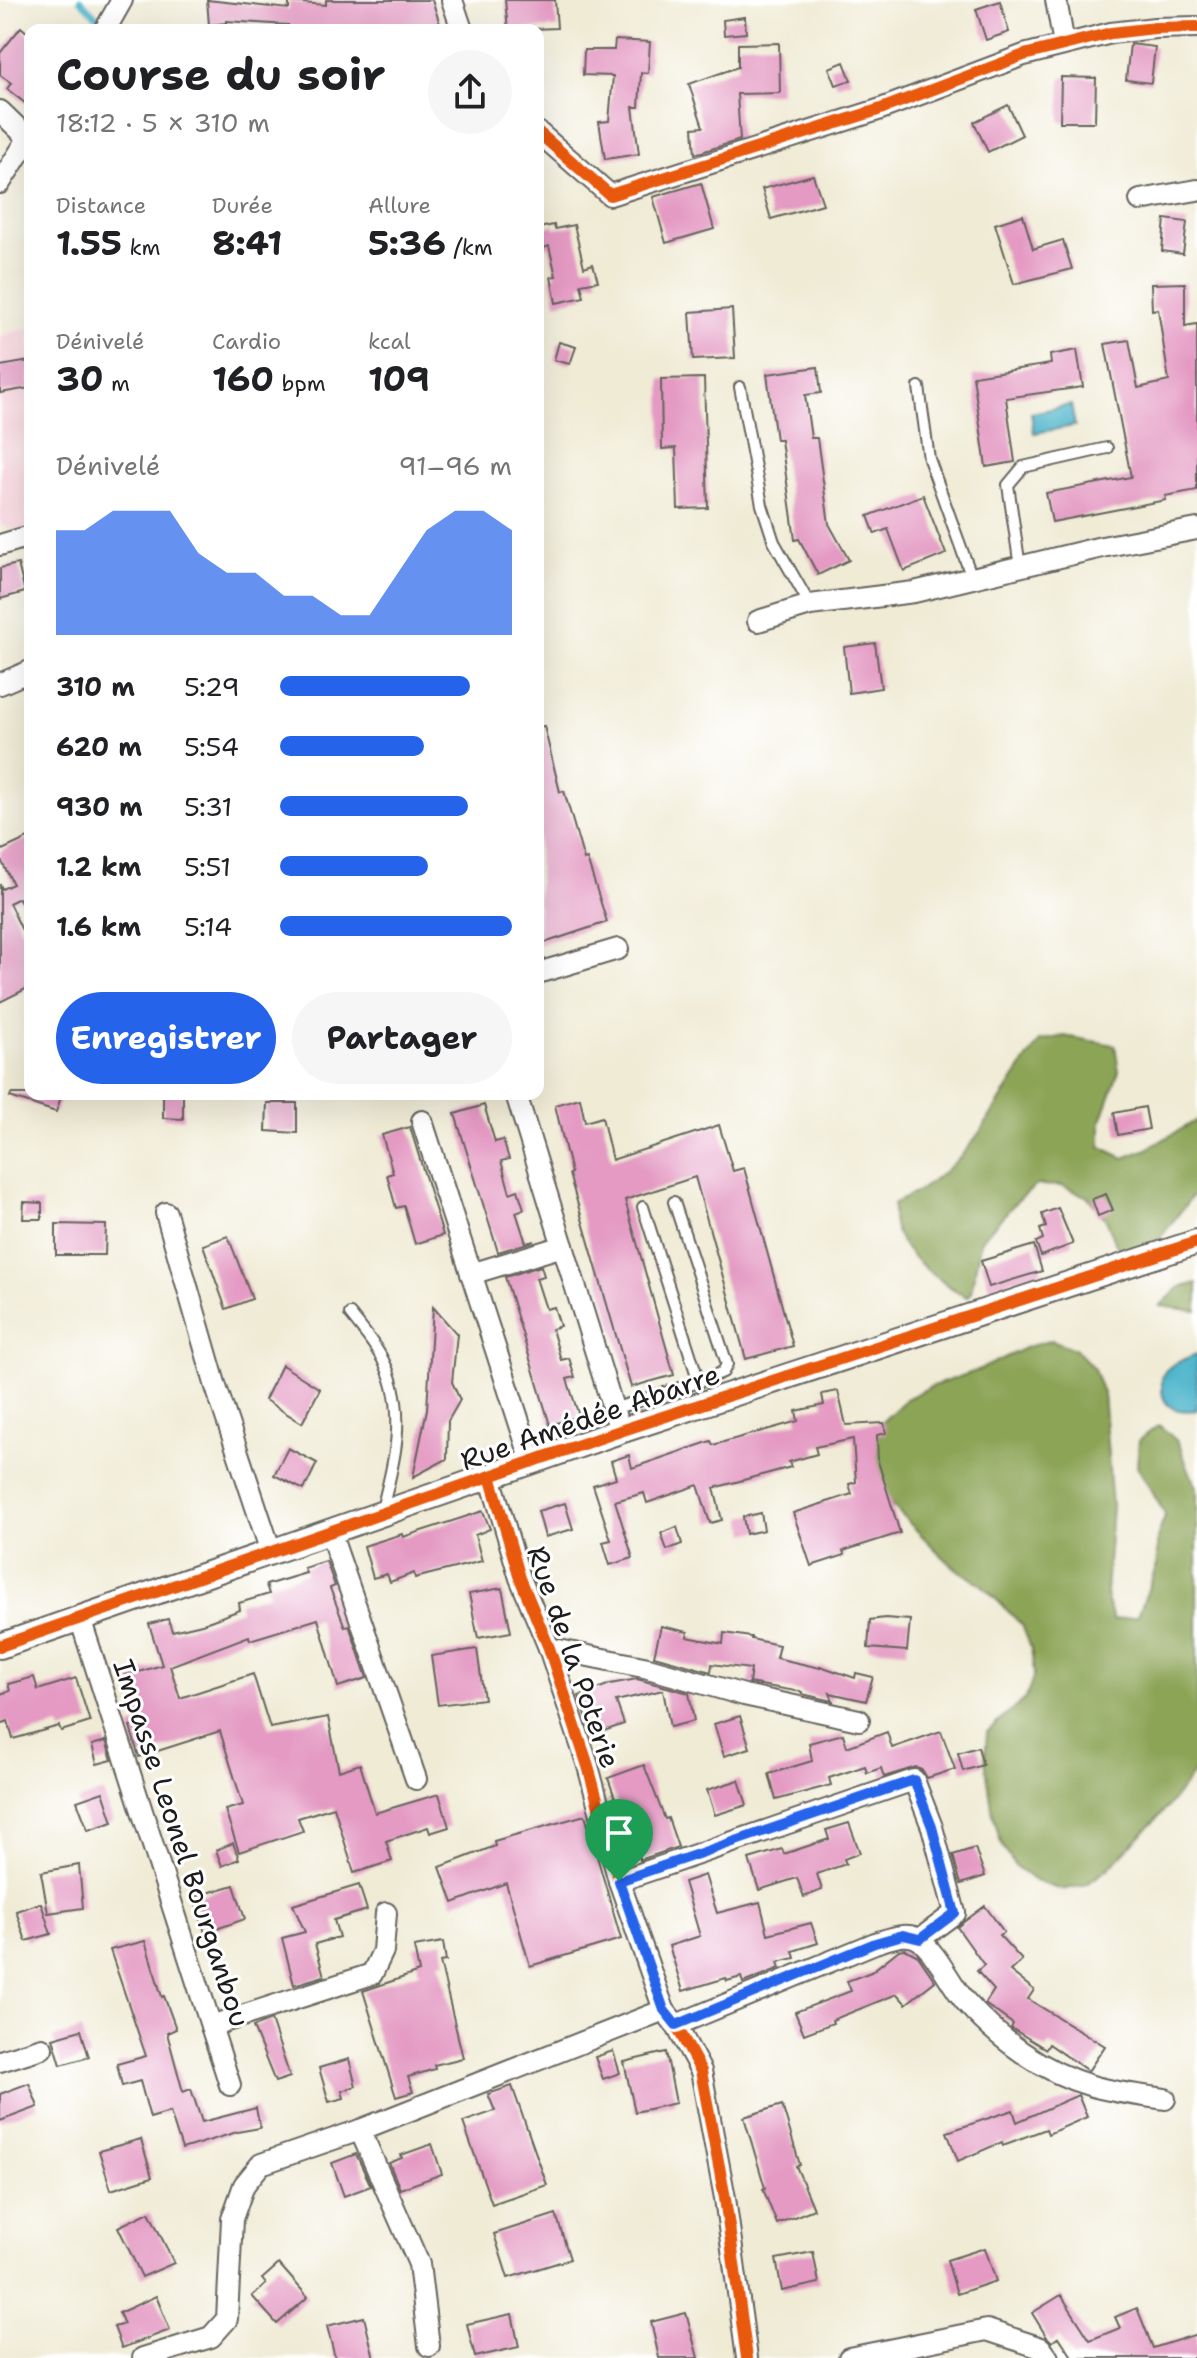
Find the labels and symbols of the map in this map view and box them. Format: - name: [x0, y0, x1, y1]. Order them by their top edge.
- street label: Rue Amédée Abarre: [455, 1355, 725, 1479]
- street label: Rue de la Poterie: [518, 1541, 630, 1773]
- street label: Impasse Leonel Bourganbou: [105, 1654, 259, 2032]
- pin: [585, 1799, 653, 1881]

